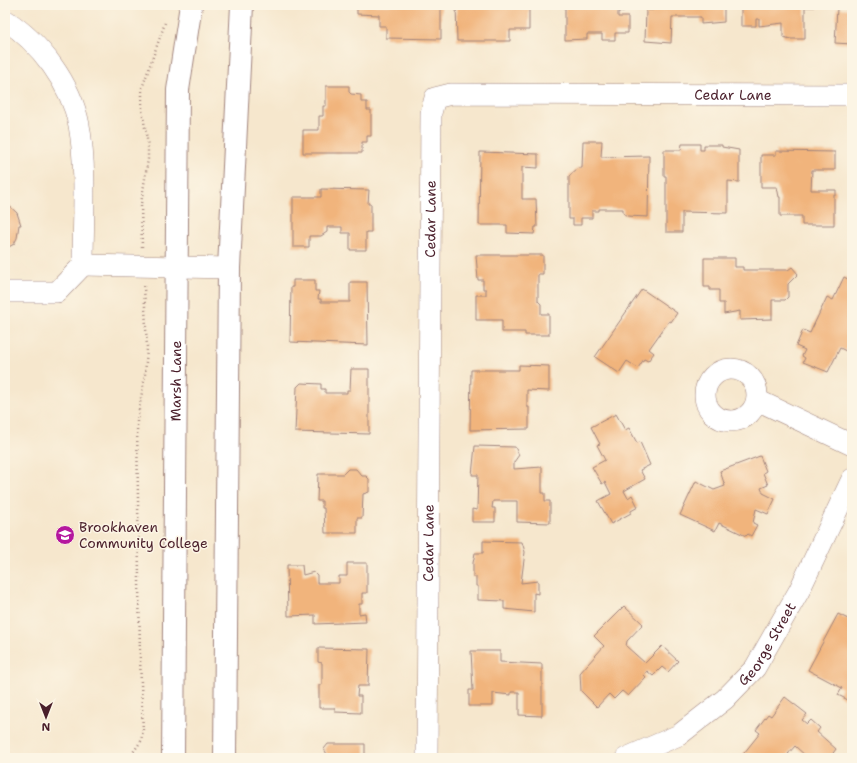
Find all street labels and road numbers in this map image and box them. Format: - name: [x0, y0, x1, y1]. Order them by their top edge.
- street label: Cedar Lane: [694, 86, 772, 104]
- street label: Cedar Lane: [421, 180, 440, 258]
- street label: Marsh Lane: [167, 340, 185, 422]
- street label: Cedar Lane: [419, 504, 438, 582]
- street label: George Street: [734, 599, 800, 689]

